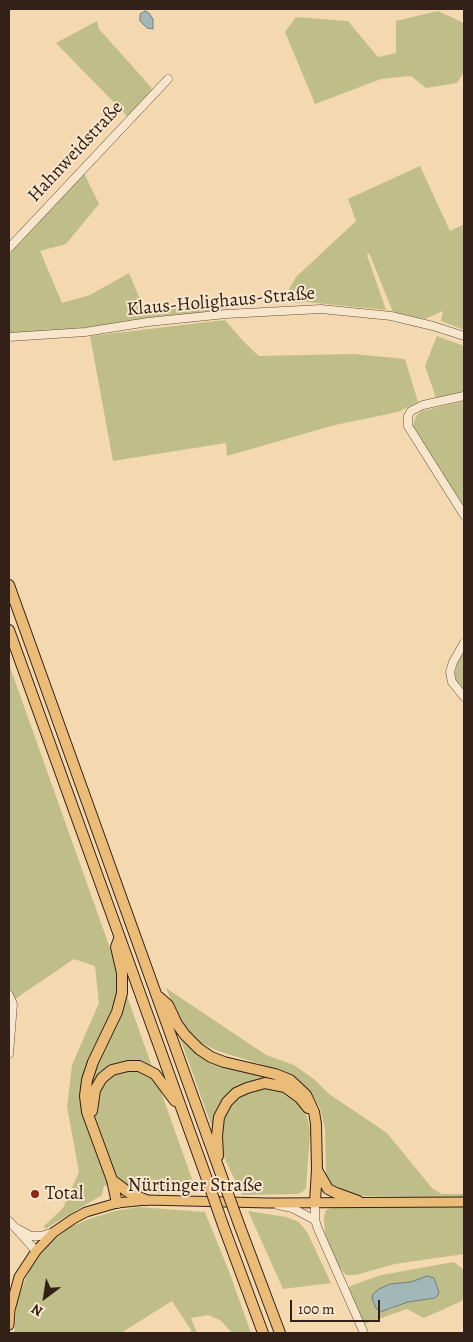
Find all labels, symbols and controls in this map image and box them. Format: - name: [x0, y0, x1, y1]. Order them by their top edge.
- street label: Hahnweidstraße: [23, 97, 129, 207]
- street label: Klaus-Holighaus-Straße: [126, 282, 316, 322]
- street label: Nürtinger Straße: [128, 1175, 262, 1197]
- place label: Total: [45, 1183, 83, 1205]
- marker: Total: [29, 1188, 41, 1200]
- north arrow: [20, 1272, 70, 1322]
- scale bar: [293, 1290, 383, 1322]
- text: 100 m: [298, 1299, 335, 1319]
- text: N: [28, 1300, 46, 1321]

